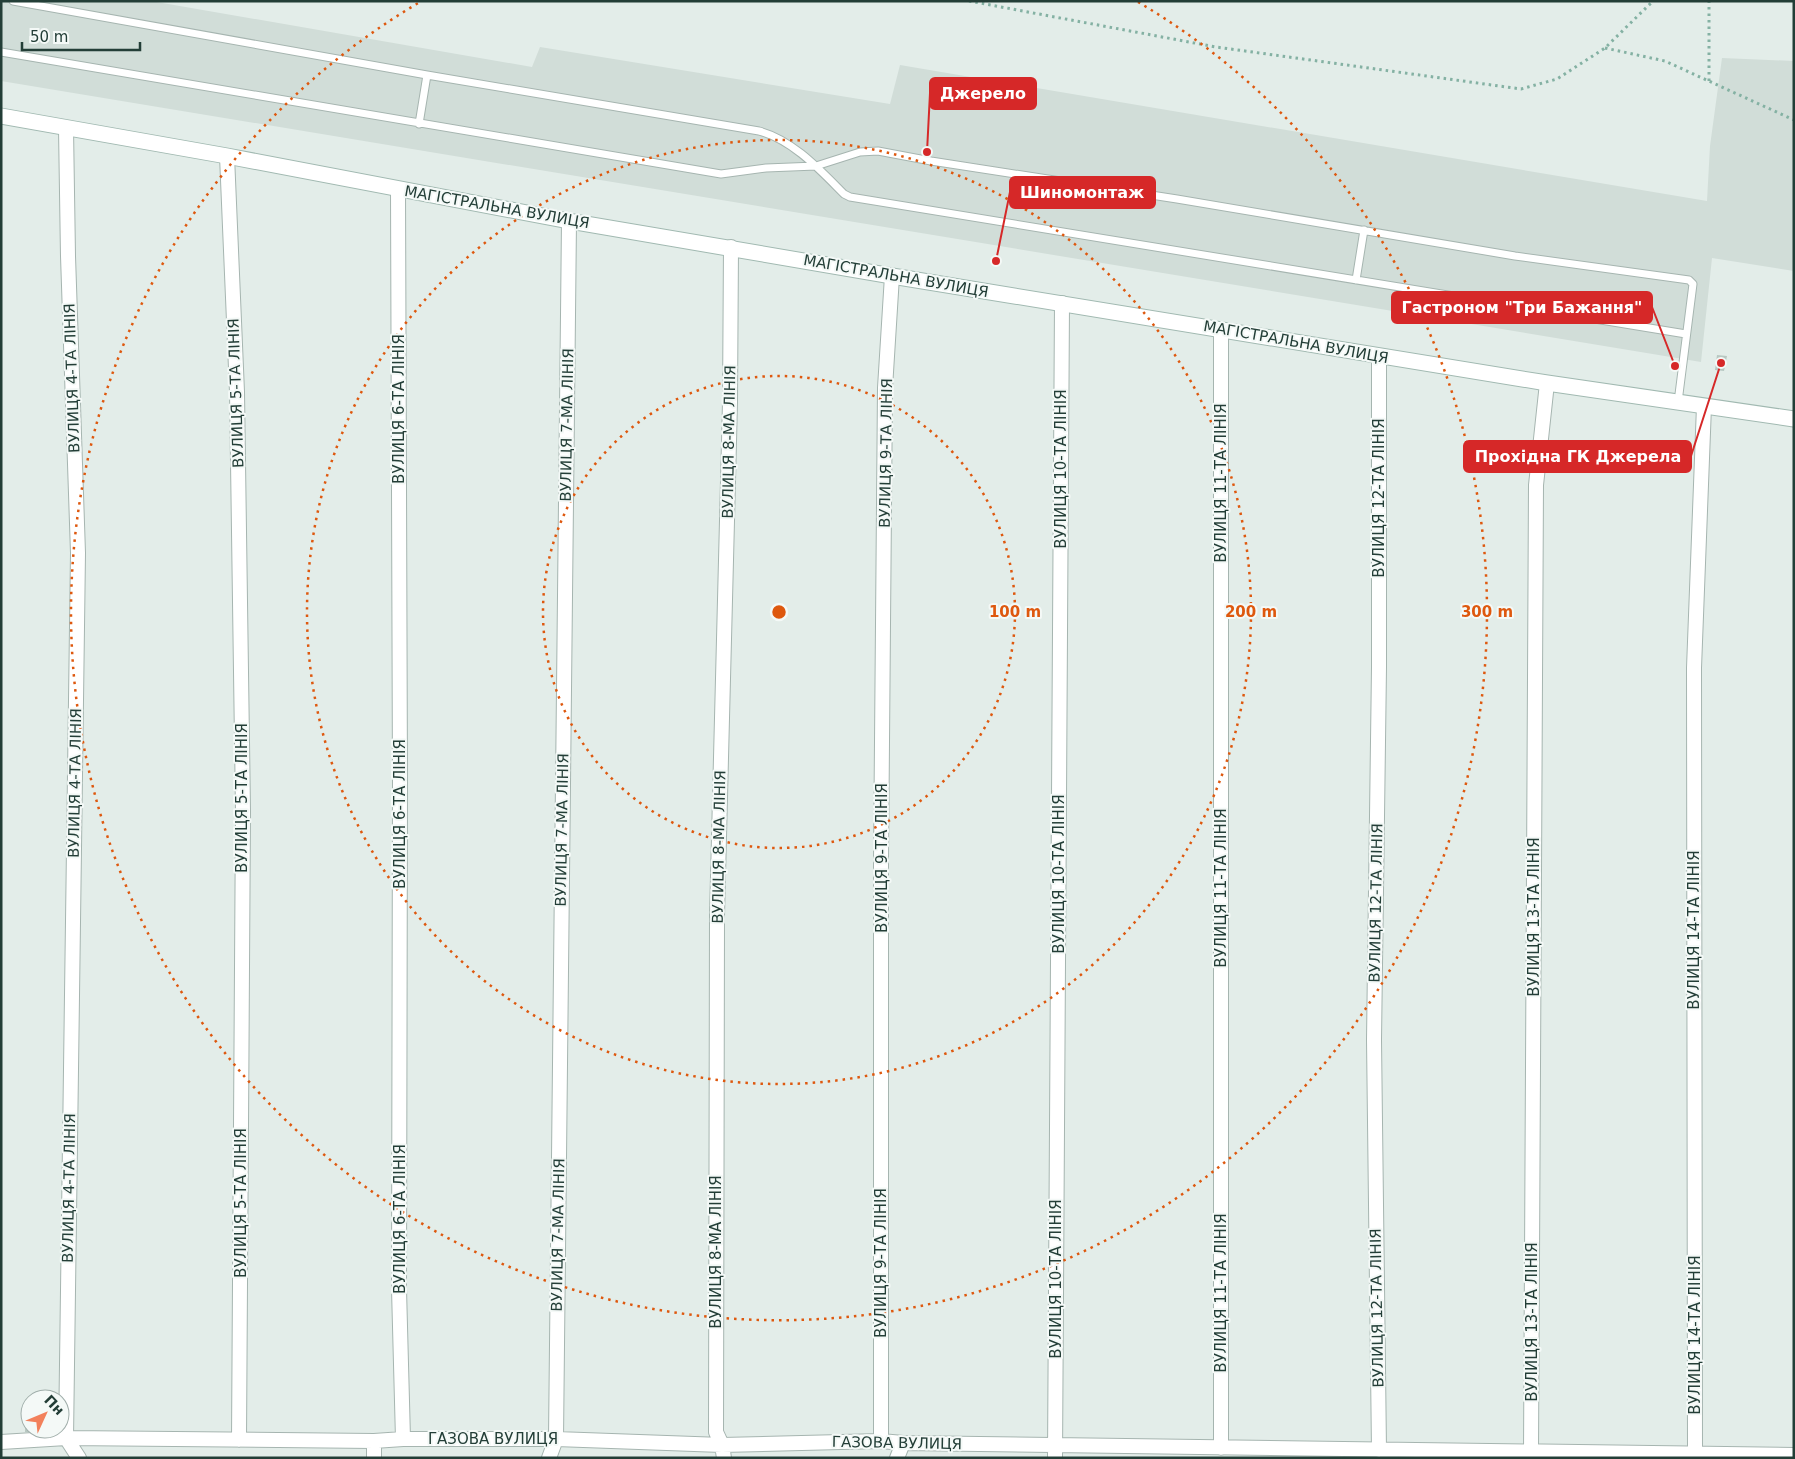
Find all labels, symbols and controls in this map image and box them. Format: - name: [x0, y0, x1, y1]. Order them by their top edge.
- scale bar: [22, 20, 140, 52]
- text: 50 m: [30, 28, 68, 46]
- callout: Джерело: [930, 78, 1036, 109]
- text: Джерело: [940, 84, 1026, 103]
- callout: Шиномонтаж: [1010, 177, 1155, 208]
- street label: МАГІСТРАЛЬНА ВУЛИЦЯ: [403, 182, 591, 232]
- text: Шиномонтаж: [1020, 183, 1144, 202]
- street label: МАГІСТРАЛЬНА ВУЛИЦЯ: [802, 251, 990, 301]
- callout: Гастроном "Три Бажання": [1392, 292, 1652, 323]
- text: Гастроном "Три Бажання": [1402, 298, 1642, 317]
- street label: ВУЛИЦЯ 4-ТА ЛІНІЯ: [60, 303, 84, 453]
- street label: МАГІСТРАЛЬНА ВУЛИЦЯ: [1202, 317, 1390, 367]
- street label: ВУЛИЦЯ 5-ТА ЛІНІЯ: [224, 318, 248, 468]
- street label: ВУЛИЦЯ 6-ТА ЛІНІЯ: [390, 334, 408, 484]
- street label: ВУЛИЦЯ 7-МА ЛІНІЯ: [557, 348, 577, 502]
- street label: ВУЛИЦЯ 8-МА ЛІНІЯ: [719, 365, 739, 519]
- street label: ВУЛИЦЯ 9-ТА ЛІНІЯ: [876, 378, 896, 528]
- street label: ВУЛИЦЯ 10-ТА ЛІНІЯ: [1052, 389, 1070, 549]
- street label: ВУЛИЦЯ 11-ТА ЛІНІЯ: [1212, 403, 1230, 563]
- street label: ВУЛИЦЯ 12-ТА ЛІНІЯ: [1370, 418, 1388, 578]
- callout: Прохідна ГК Джерела: [1464, 441, 1691, 472]
- text: Прохідна ГК Джерела: [1475, 447, 1681, 466]
- centre of rings: [770, 603, 788, 621]
- text: 100 m: [989, 603, 1041, 621]
- text: 200 m: [1225, 603, 1277, 621]
- text: 300 m: [1461, 603, 1513, 621]
- street label: ВУЛИЦЯ 4-ТА ЛІНІЯ: [65, 708, 85, 858]
- street label: ВУЛИЦЯ 5-ТА ЛІНІЯ: [233, 723, 251, 873]
- street label: ВУЛИЦЯ 6-ТА ЛІНІЯ: [391, 739, 409, 889]
- street label: ВУЛИЦЯ 7-МА ЛІНІЯ: [552, 753, 572, 907]
- street label: ВУЛИЦЯ 8-МА ЛІНІЯ: [709, 770, 729, 924]
- street label: ВУЛИЦЯ 9-ТА ЛІНІЯ: [873, 783, 891, 933]
- street label: ВУЛИЦЯ 10-ТА ЛІНІЯ: [1050, 794, 1068, 954]
- street label: ВУЛИЦЯ 11-ТА ЛІНІЯ: [1212, 808, 1230, 968]
- street label: ВУЛИЦЯ 12-ТА ЛІНІЯ: [1366, 823, 1386, 983]
- street label: ВУЛИЦЯ 13-ТА ЛІНІЯ: [1525, 837, 1543, 997]
- street label: ВУЛИЦЯ 14-ТА ЛІНІЯ: [1685, 850, 1703, 1010]
- street label: ВУЛИЦЯ 4-ТА ЛІНІЯ: [59, 1113, 79, 1263]
- street label: ВУЛИЦЯ 5-ТА ЛІНІЯ: [232, 1128, 250, 1278]
- street label: ВУЛИЦЯ 6-ТА ЛІНІЯ: [391, 1144, 409, 1294]
- street label: ВУЛИЦЯ 7-МА ЛІНІЯ: [548, 1158, 568, 1312]
- street label: ВУЛИЦЯ 8-МА ЛІНІЯ: [707, 1175, 725, 1329]
- street label: ВУЛИЦЯ 9-ТА ЛІНІЯ: [872, 1188, 890, 1338]
- street label: ВУЛИЦЯ 10-ТА ЛІНІЯ: [1047, 1199, 1065, 1359]
- street label: ВУЛИЦЯ 11-ТА ЛІНІЯ: [1212, 1213, 1230, 1373]
- street label: ВУЛИЦЯ 12-ТА ЛІНІЯ: [1367, 1228, 1387, 1388]
- street label: ВУЛИЦЯ 13-ТА ЛІНІЯ: [1523, 1242, 1541, 1402]
- street label: ВУЛИЦЯ 14-ТА ЛІНІЯ: [1686, 1255, 1704, 1415]
- north arrow: [20, 1389, 70, 1439]
- text: Пн: [41, 1392, 68, 1418]
- street label: ГАЗОВА ВУЛИЦЯ: [428, 1430, 558, 1448]
- street label: ГАЗОВА ВУЛИЦЯ: [832, 1433, 962, 1453]

